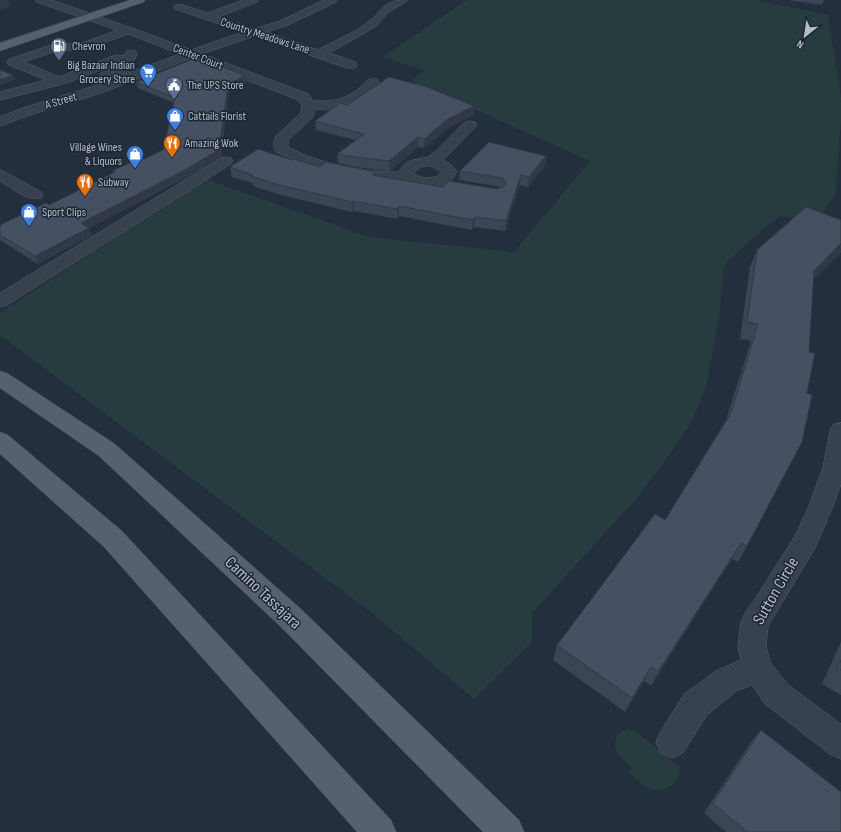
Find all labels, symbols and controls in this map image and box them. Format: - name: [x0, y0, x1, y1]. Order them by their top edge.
- street label: Country Meadows Lane: [218, 14, 312, 58]
- north arrow: [785, 16, 825, 56]
- fuel station icon: Chevron: [49, 36, 69, 61]
- text: N: [794, 37, 806, 51]
- place label: Chevron: [72, 39, 106, 54]
- street label: Center Court: [171, 41, 225, 74]
- place label: Big Bazaar Indian Grocery Store: [67, 58, 135, 87]
- supermarket icon: Big Bazaar Indian Grocery Store: [138, 62, 158, 87]
- public building icon: The UPS Store: [164, 75, 184, 100]
- place label: The UPS Store: [187, 78, 244, 93]
- street label: A Street: [42, 89, 79, 113]
- shop icon: Cattails Florist: [165, 106, 185, 131]
- place label: Cattails Florist: [188, 109, 247, 124]
- restaurant icon: Amazing Wok: [162, 133, 182, 158]
- place label: Amazing Wok: [184, 136, 239, 151]
- place label: Village Wines & Liquors: [69, 140, 122, 169]
- shop icon: Village Wines & Liquors: [125, 144, 145, 169]
- restaurant icon: Subway: [75, 172, 95, 197]
- place label: Subway: [98, 175, 129, 190]
- shop icon: Sport Clips: [19, 202, 39, 227]
- place label: Sport Clips: [42, 205, 86, 220]
- street label: Camino Tassajara: [221, 553, 305, 633]
- street label: Sutton Circle: [749, 554, 803, 628]

